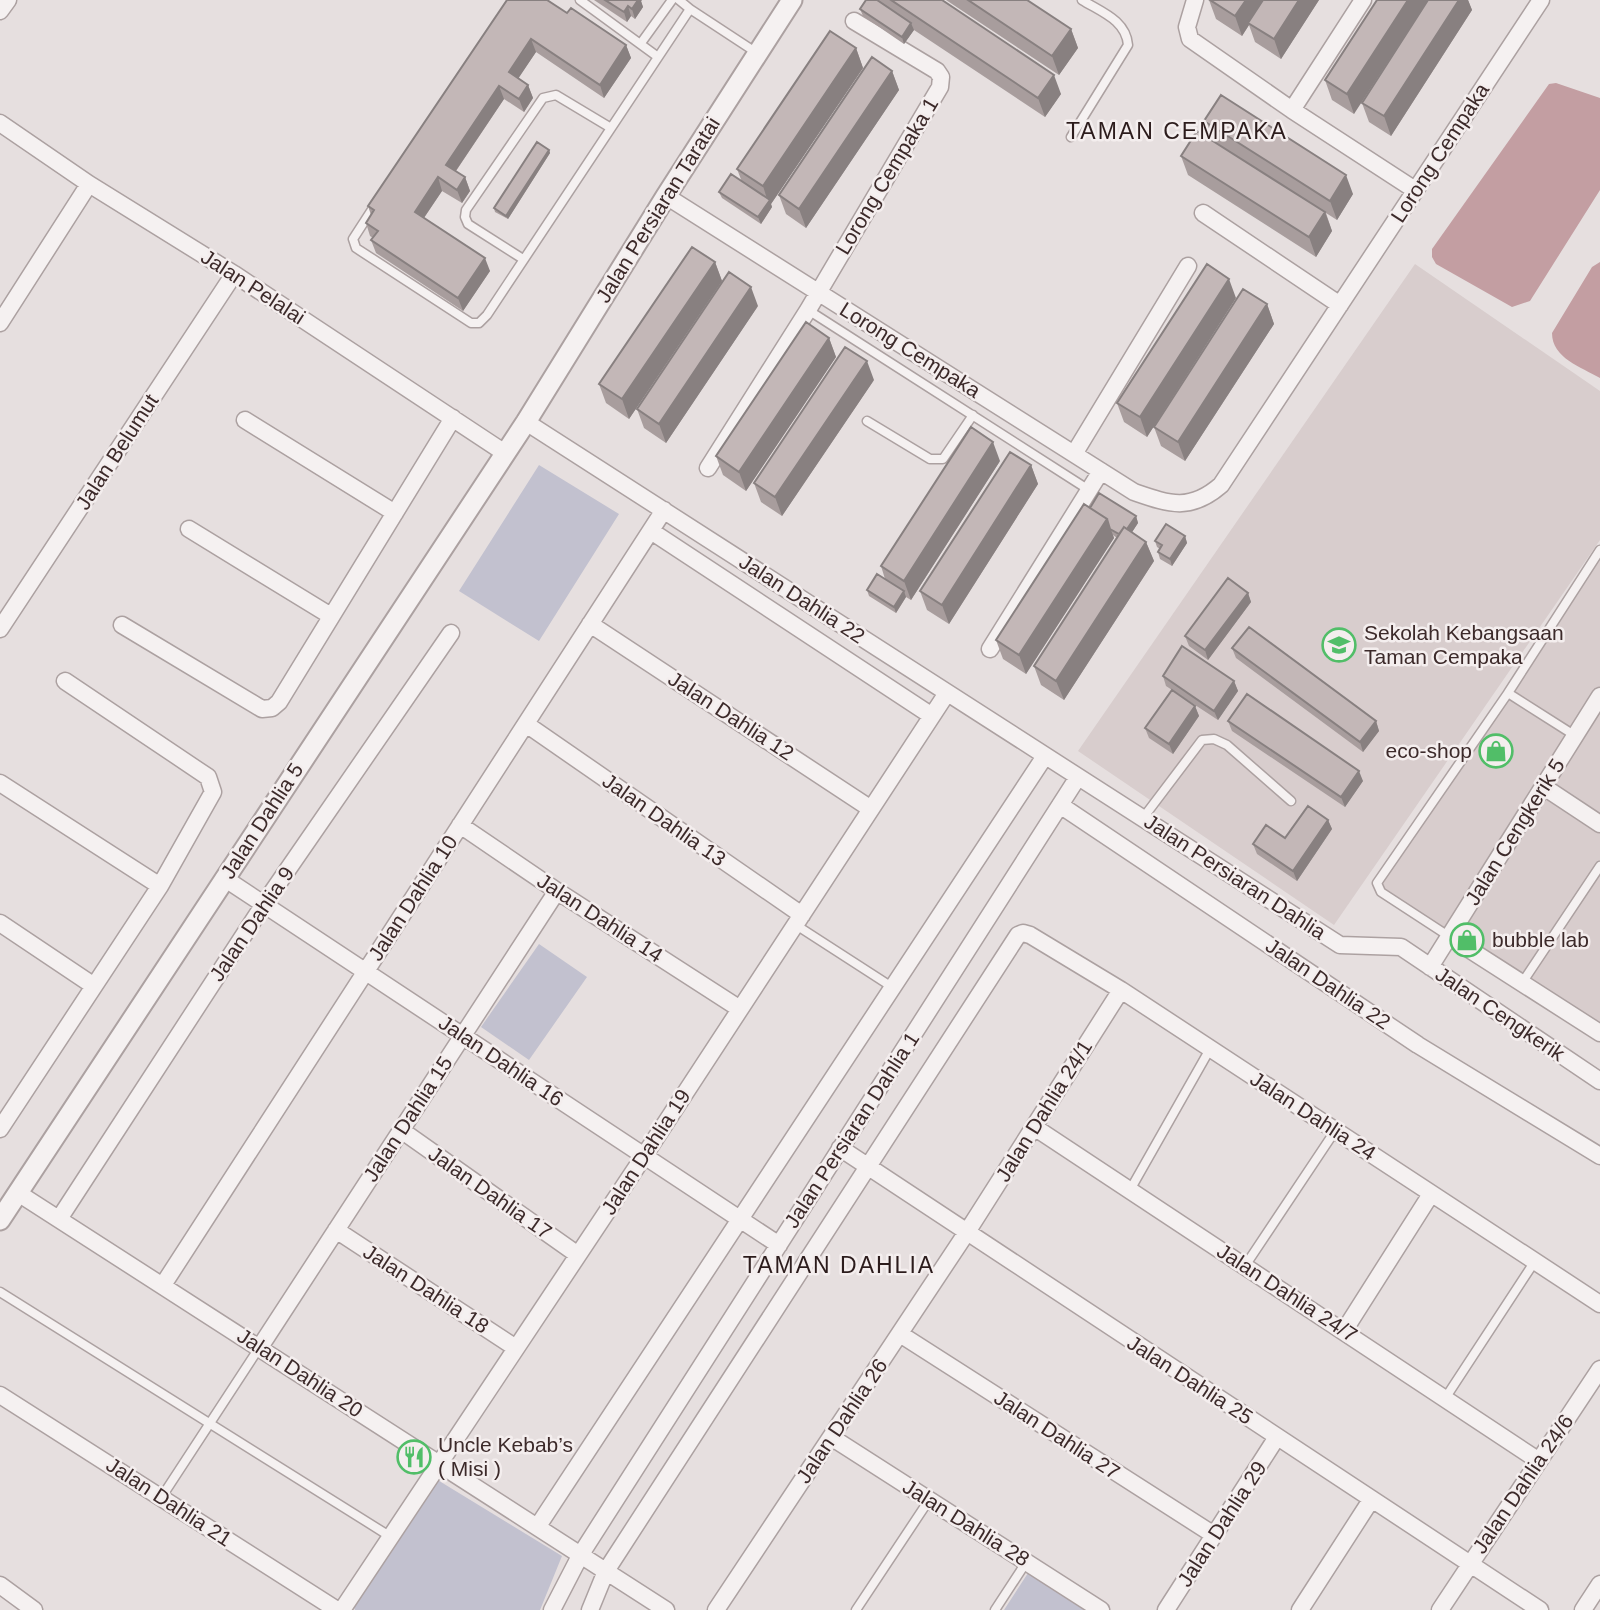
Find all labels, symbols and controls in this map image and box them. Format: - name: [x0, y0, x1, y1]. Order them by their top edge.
- street label: Lorong Cempaka: [1386, 79, 1493, 227]
- street label: Lorong Cempaka 1: [831, 93, 942, 258]
- street label: Jalan Persiaran Taratai: [591, 113, 724, 307]
- district label: TAMAN CEMPAKA: [1066, 118, 1288, 144]
- street label: Jalan Pelalai: [197, 245, 309, 329]
- street label: Lorong Cempaka: [836, 297, 985, 402]
- street label: Jalan Belumut: [71, 390, 163, 514]
- street label: Jalan Dahlia 22: [735, 550, 869, 648]
- place label: Sekolah Kebangsaan Taman Cempaka: [1364, 621, 1564, 668]
- school or university icon: Sekolah Kebangsaan Taman Cempaka: [1320, 626, 1358, 664]
- street label: Jalan Dahlia 12: [664, 667, 798, 765]
- shop icon: eco-shop: [1477, 732, 1515, 770]
- place label: eco-shop: [1386, 739, 1472, 762]
- street label: Jalan Cengkerik 5: [1460, 754, 1569, 909]
- street label: Jalan Dahlia 5: [216, 759, 307, 883]
- street label: Jalan Dahlia 13: [598, 769, 730, 871]
- street label: Jalan Persiaran Dahlia: [1140, 809, 1330, 944]
- street label: Jalan Dahlia 10: [364, 831, 462, 965]
- street label: Jalan Dahlia 9: [205, 862, 298, 985]
- street label: Jalan Dahlia 14: [533, 869, 668, 967]
- shop icon: bubble lab: [1448, 921, 1486, 959]
- place label: bubble lab: [1492, 928, 1589, 951]
- street label: Jalan Dahlia 22: [1262, 934, 1395, 1034]
- street label: Jalan Cengkerik: [1431, 962, 1570, 1065]
- street label: Jalan Dahlia 16: [435, 1011, 568, 1111]
- street label: Jalan Persiaran Dahlia 1: [780, 1028, 924, 1232]
- street label: Jalan Dahlia 24/1: [991, 1036, 1096, 1186]
- street label: Jalan Dahlia 15: [359, 1052, 457, 1186]
- street label: Jalan Dahlia 24: [1246, 1067, 1381, 1165]
- street label: Jalan Dahlia 19: [597, 1085, 695, 1219]
- street label: Jalan Dahlia 17: [424, 1142, 556, 1244]
- street label: Jalan Dahlia 24/7: [1213, 1239, 1362, 1346]
- street label: Jalan Dahlia 18: [359, 1240, 493, 1338]
- district label: TAMAN DAHLIA: [743, 1252, 935, 1278]
- street label: Jalan Dahlia 20: [233, 1324, 367, 1422]
- street label: Jalan Dahlia 25: [1123, 1331, 1257, 1429]
- street label: Jalan Dahlia 26: [792, 1354, 892, 1487]
- street label: Jalan Dahlia 27: [990, 1386, 1124, 1484]
- street label: Jalan Dahlia 24/6: [1468, 1410, 1577, 1557]
- place label: Uncle Kebab’s ( Misi ): [438, 1433, 573, 1480]
- restaurant icon: Uncle Kebab’s ( Misi ): [395, 1438, 433, 1476]
- street label: Jalan Dahlia 21: [102, 1453, 236, 1551]
- street label: Jalan Dahlia 29: [1173, 1457, 1271, 1591]
- street label: Jalan Dahlia 28: [899, 1474, 1034, 1571]

